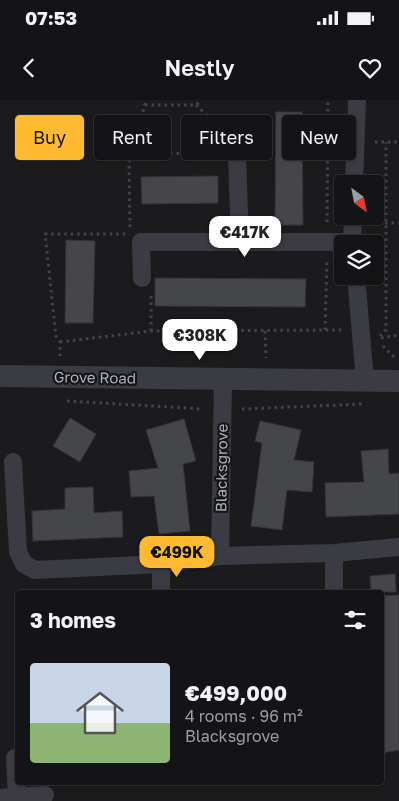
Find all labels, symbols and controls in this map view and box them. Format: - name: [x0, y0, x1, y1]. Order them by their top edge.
- text: 07:53: [25, 6, 77, 29]
- icon: back: [15, 54, 43, 82]
- text: Nestly: [165, 54, 234, 81]
- icon: heart: [356, 54, 384, 82]
- chip: Buy: [15, 115, 84, 160]
- chip: Rent: [94, 115, 171, 160]
- chip: Filters: [181, 115, 272, 160]
- chip: New: [282, 115, 356, 160]
- north arrow: [334, 175, 384, 225]
- map controls: [334, 175, 384, 285]
- pin: €417K: [210, 216, 280, 258]
- text: €417K: [220, 222, 270, 242]
- button: layers: [334, 235, 384, 285]
- pin: €308K: [165, 318, 235, 361]
- text: €308K: [173, 325, 227, 345]
- street label: Grove Road: [54, 367, 136, 387]
- street label: Blacksgrove: [211, 423, 231, 512]
- pin: €499K: [142, 536, 212, 578]
- text: €499K: [150, 542, 204, 562]
- icon: filters: [341, 606, 369, 634]
- text: 3 homes: [30, 607, 116, 633]
- text: €499,000: [185, 680, 287, 706]
- icon: home: [70, 683, 130, 743]
- text: 4 rooms · 96 m²: [185, 706, 303, 726]
- text: Blacksgrove: [185, 726, 279, 746]

